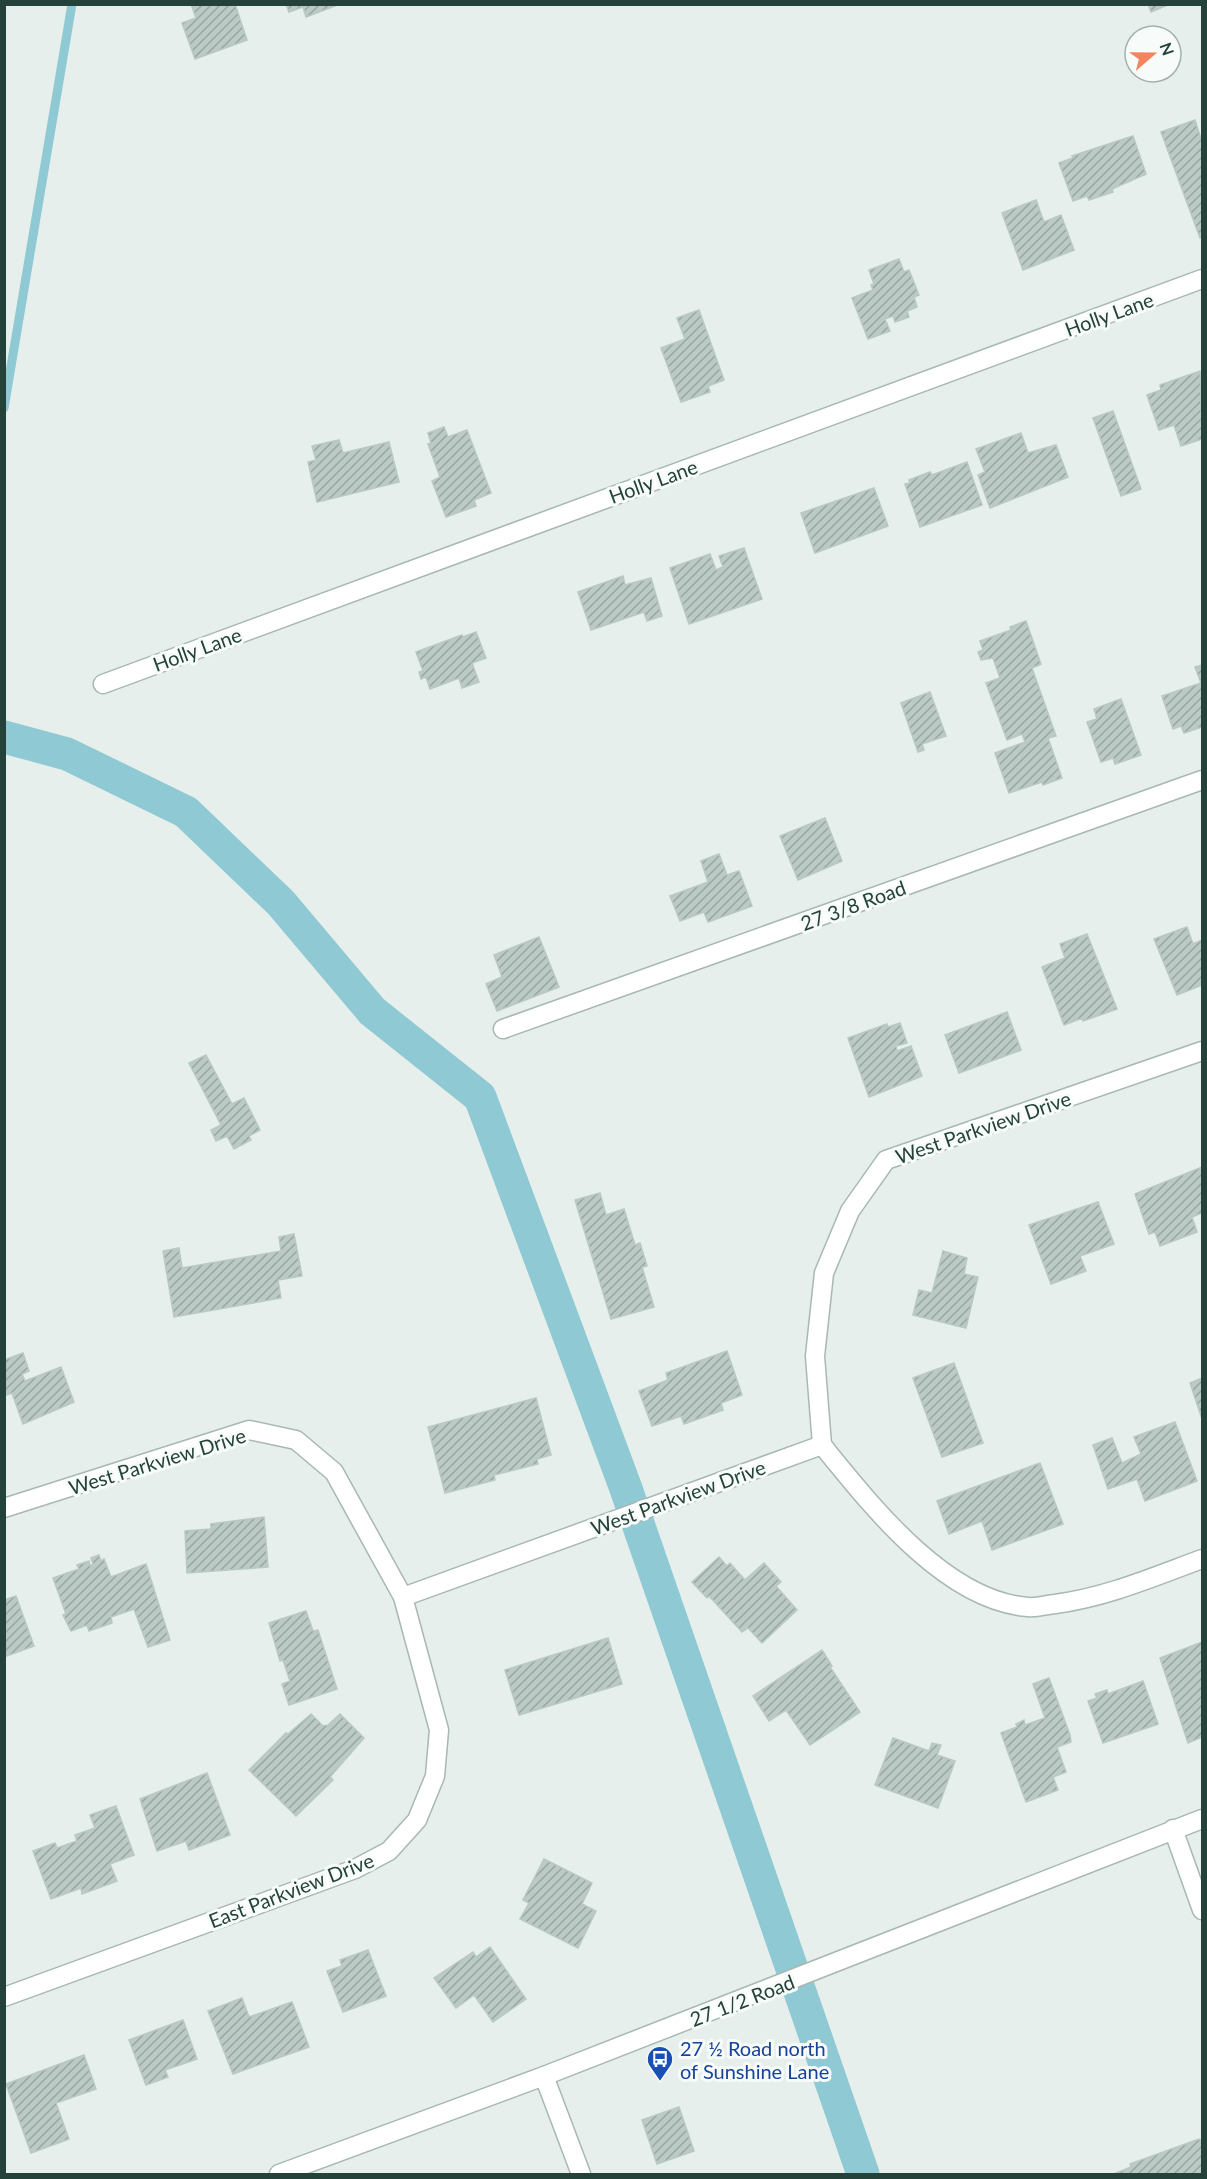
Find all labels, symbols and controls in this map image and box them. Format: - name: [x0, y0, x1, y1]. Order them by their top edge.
- north arrow: [1123, 24, 1183, 84]
- text: N: [1157, 40, 1179, 58]
- street label: Holly Lane: [1061, 287, 1157, 341]
- street label: Holly Lane: [605, 454, 701, 508]
- street label: Holly Lane: [149, 622, 245, 676]
- street label: 27 3/8 Road: [797, 875, 909, 935]
- street label: West Parkview Drive: [892, 1086, 1074, 1168]
- street label: West Parkview Drive: [66, 1423, 248, 1499]
- street label: West Parkview Drive: [588, 1454, 768, 1540]
- street label: East Parkview Drive: [205, 1847, 377, 1933]
- street label: 27 1/2 Road: [686, 1969, 798, 2031]
- place label: 27 ½ Road north of Sunshine Lane: [680, 2036, 829, 2083]
- bus stop icon: 27 ½ Road north of Sunshine Lane: [645, 2044, 675, 2082]

